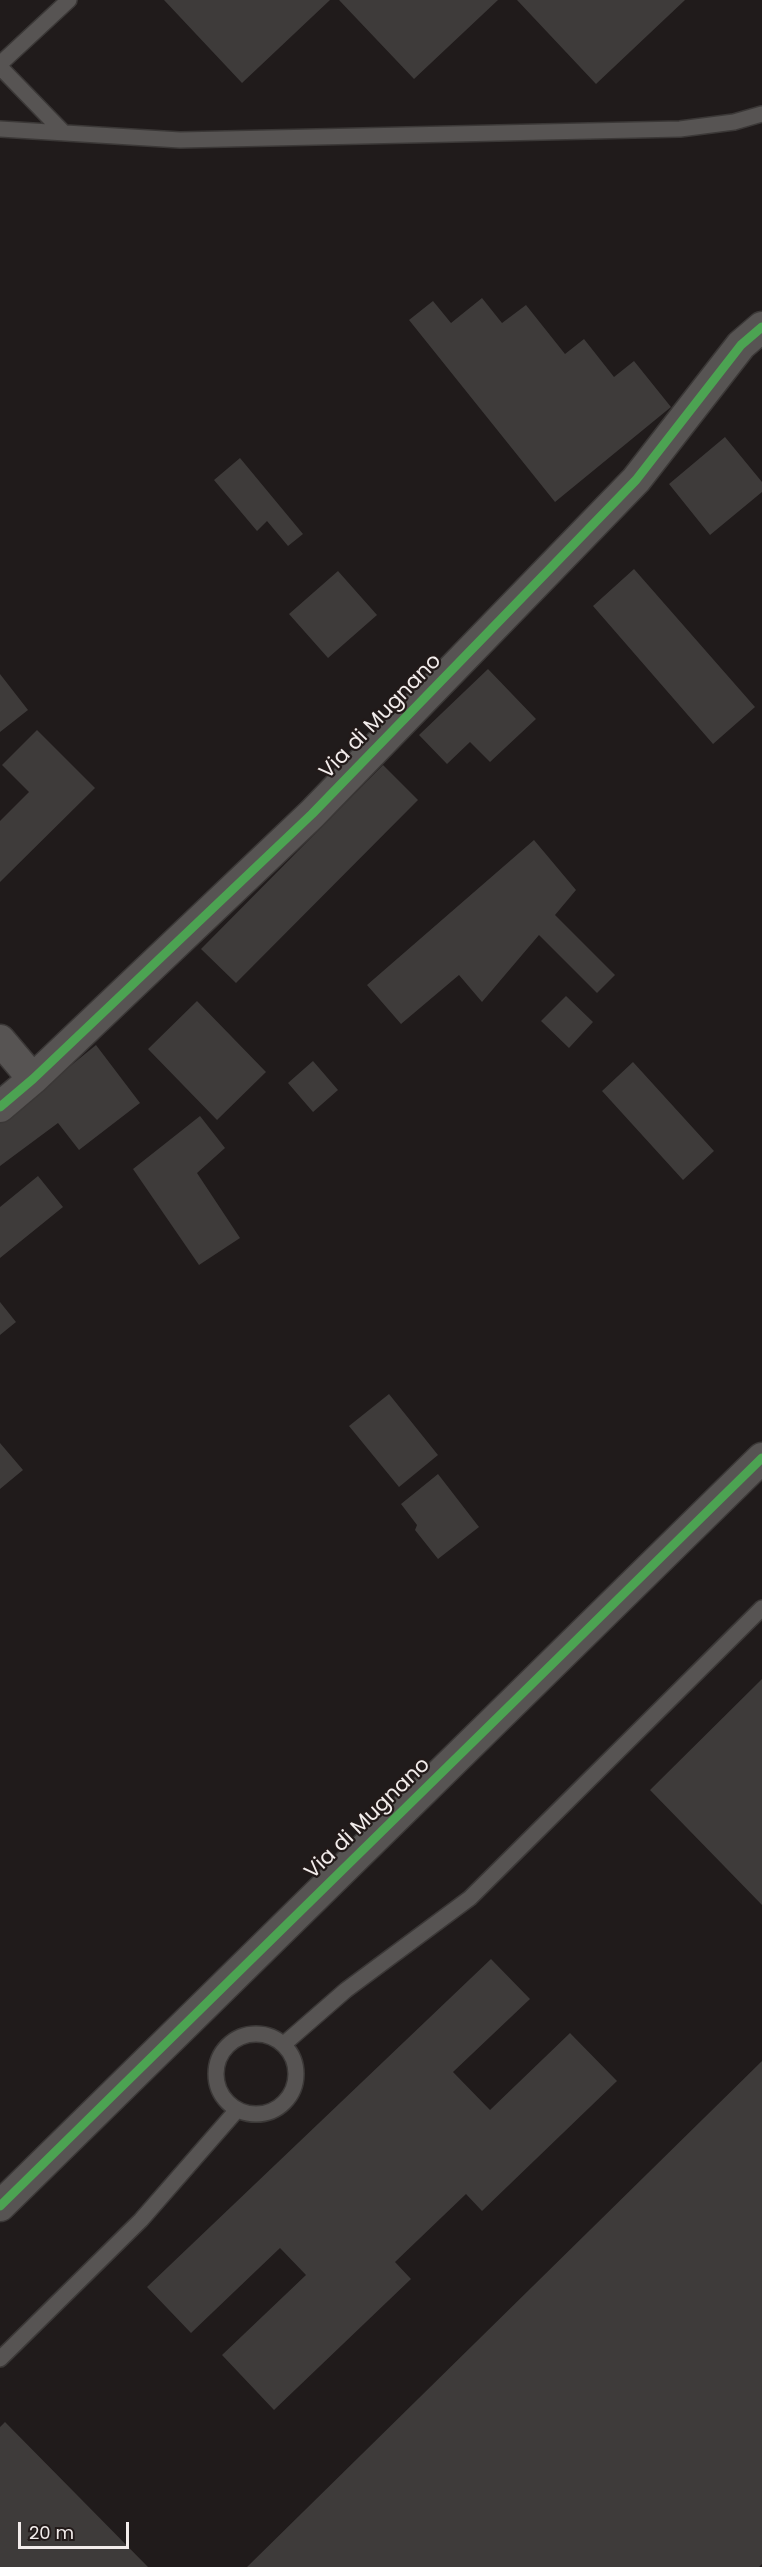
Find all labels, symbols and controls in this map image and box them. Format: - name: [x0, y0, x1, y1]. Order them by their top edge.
- street label: Via di Mugnano: [315, 649, 447, 785]
- street label: Via di Mugnano: [300, 1753, 436, 1885]
- scale bar: [21, 2510, 132, 2548]
- text: 20 m: [29, 2520, 74, 2545]

